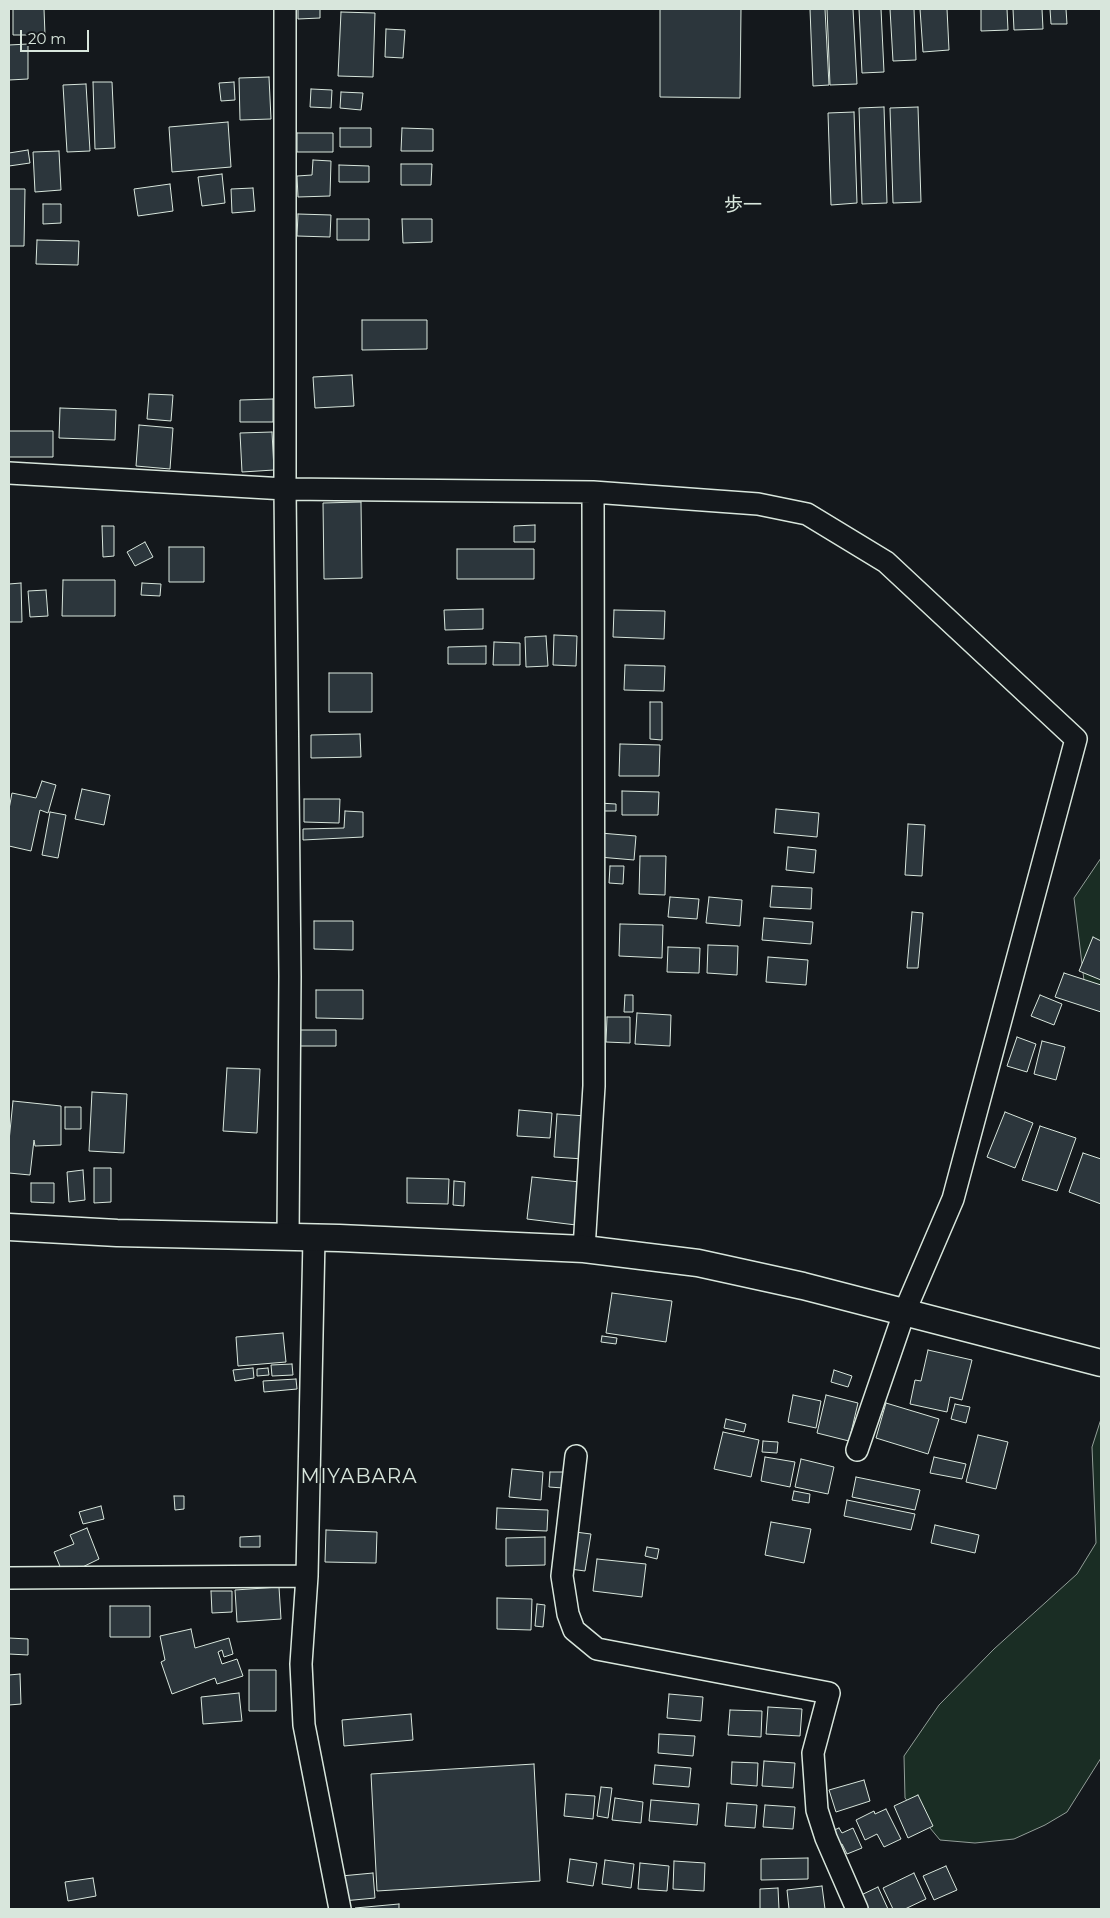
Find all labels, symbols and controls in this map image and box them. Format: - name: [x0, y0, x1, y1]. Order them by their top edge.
- scale bar: [22, 20, 91, 52]
- text: 20 m: [28, 29, 66, 48]
- district label: 歩一: [724, 194, 762, 216]
- district label: MIYABARA: [299, 1465, 419, 1489]

